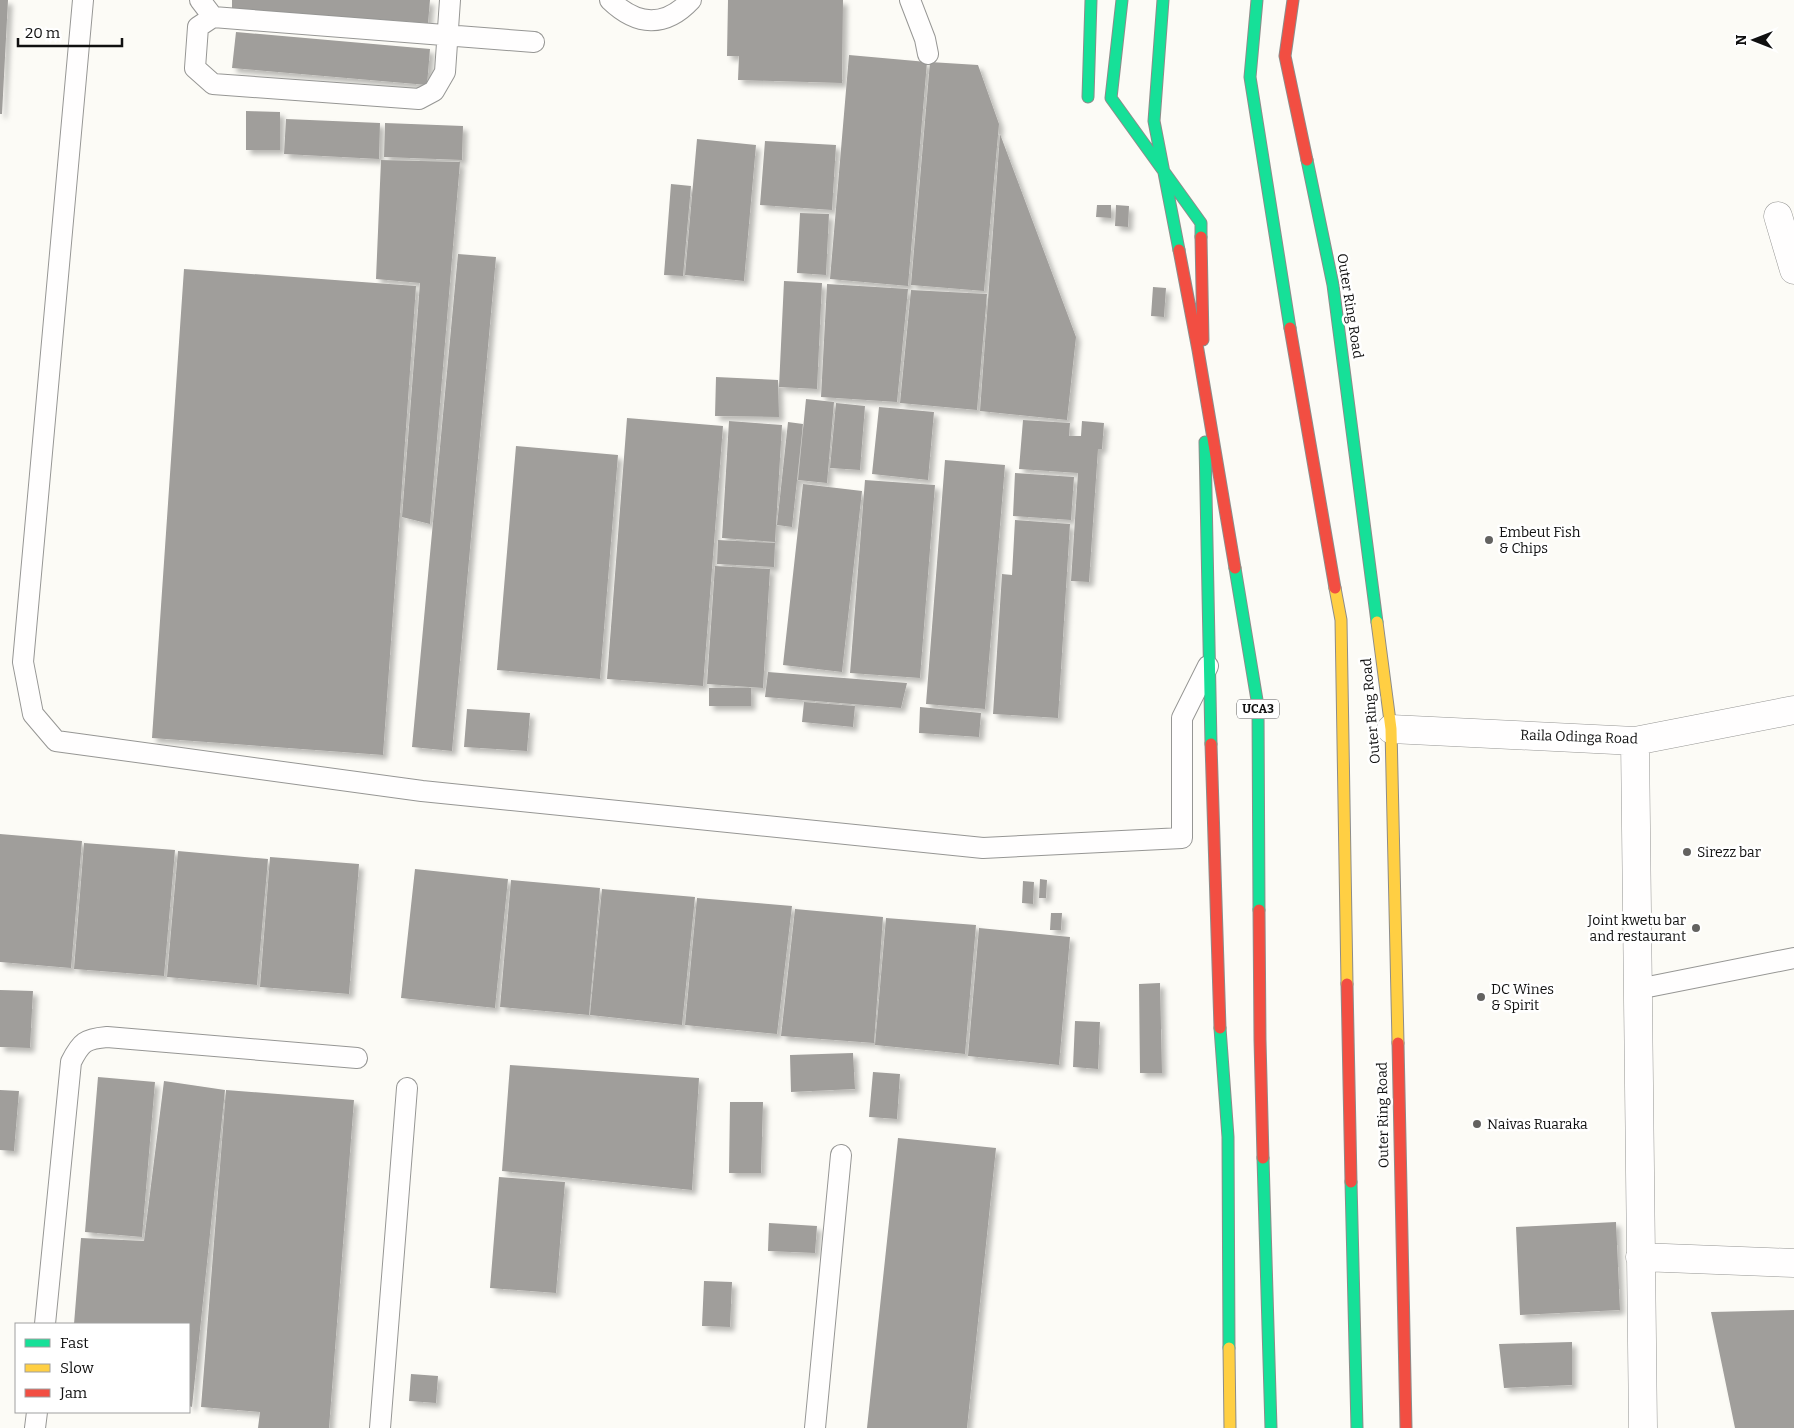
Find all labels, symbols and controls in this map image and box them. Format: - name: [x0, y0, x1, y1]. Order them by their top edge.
- scale bar: [18, 15, 121, 47]
- north arrow: [1729, 15, 1779, 65]
- text: 20 m: [25, 24, 61, 42]
- text: N: [1733, 34, 1750, 45]
- street label: Outer Ring Road: [1333, 252, 1367, 360]
- place label: Embeut Fish & Chips: [1499, 524, 1581, 557]
- marker: Embeut Fish & Chips: [1483, 534, 1495, 546]
- street label: Outer Ring Road: [1358, 657, 1384, 765]
- road number: UCA3: [1237, 700, 1279, 719]
- street label: Raila Odinga Road: [1520, 726, 1638, 748]
- place label: Sirezz bar: [1697, 844, 1761, 861]
- marker: Sirezz bar: [1681, 846, 1693, 858]
- place label: Joint kwetu bar and restaurant: [1587, 912, 1686, 945]
- marker: Joint kwetu bar and restaurant: [1690, 922, 1702, 934]
- place label: DC Wines & Spirit: [1491, 981, 1554, 1014]
- marker: DC Wines & Spirit: [1475, 991, 1487, 1003]
- street label: Outer Ring Road: [1374, 1062, 1392, 1168]
- place label: Naivas Ruaraka: [1487, 1116, 1588, 1133]
- marker: Naivas Ruaraka: [1471, 1118, 1483, 1130]
- legend: [15, 1323, 190, 1413]
- text: Fast: [60, 1334, 89, 1352]
- text: Slow: [60, 1359, 95, 1377]
- text: Jam: [59, 1384, 88, 1402]

